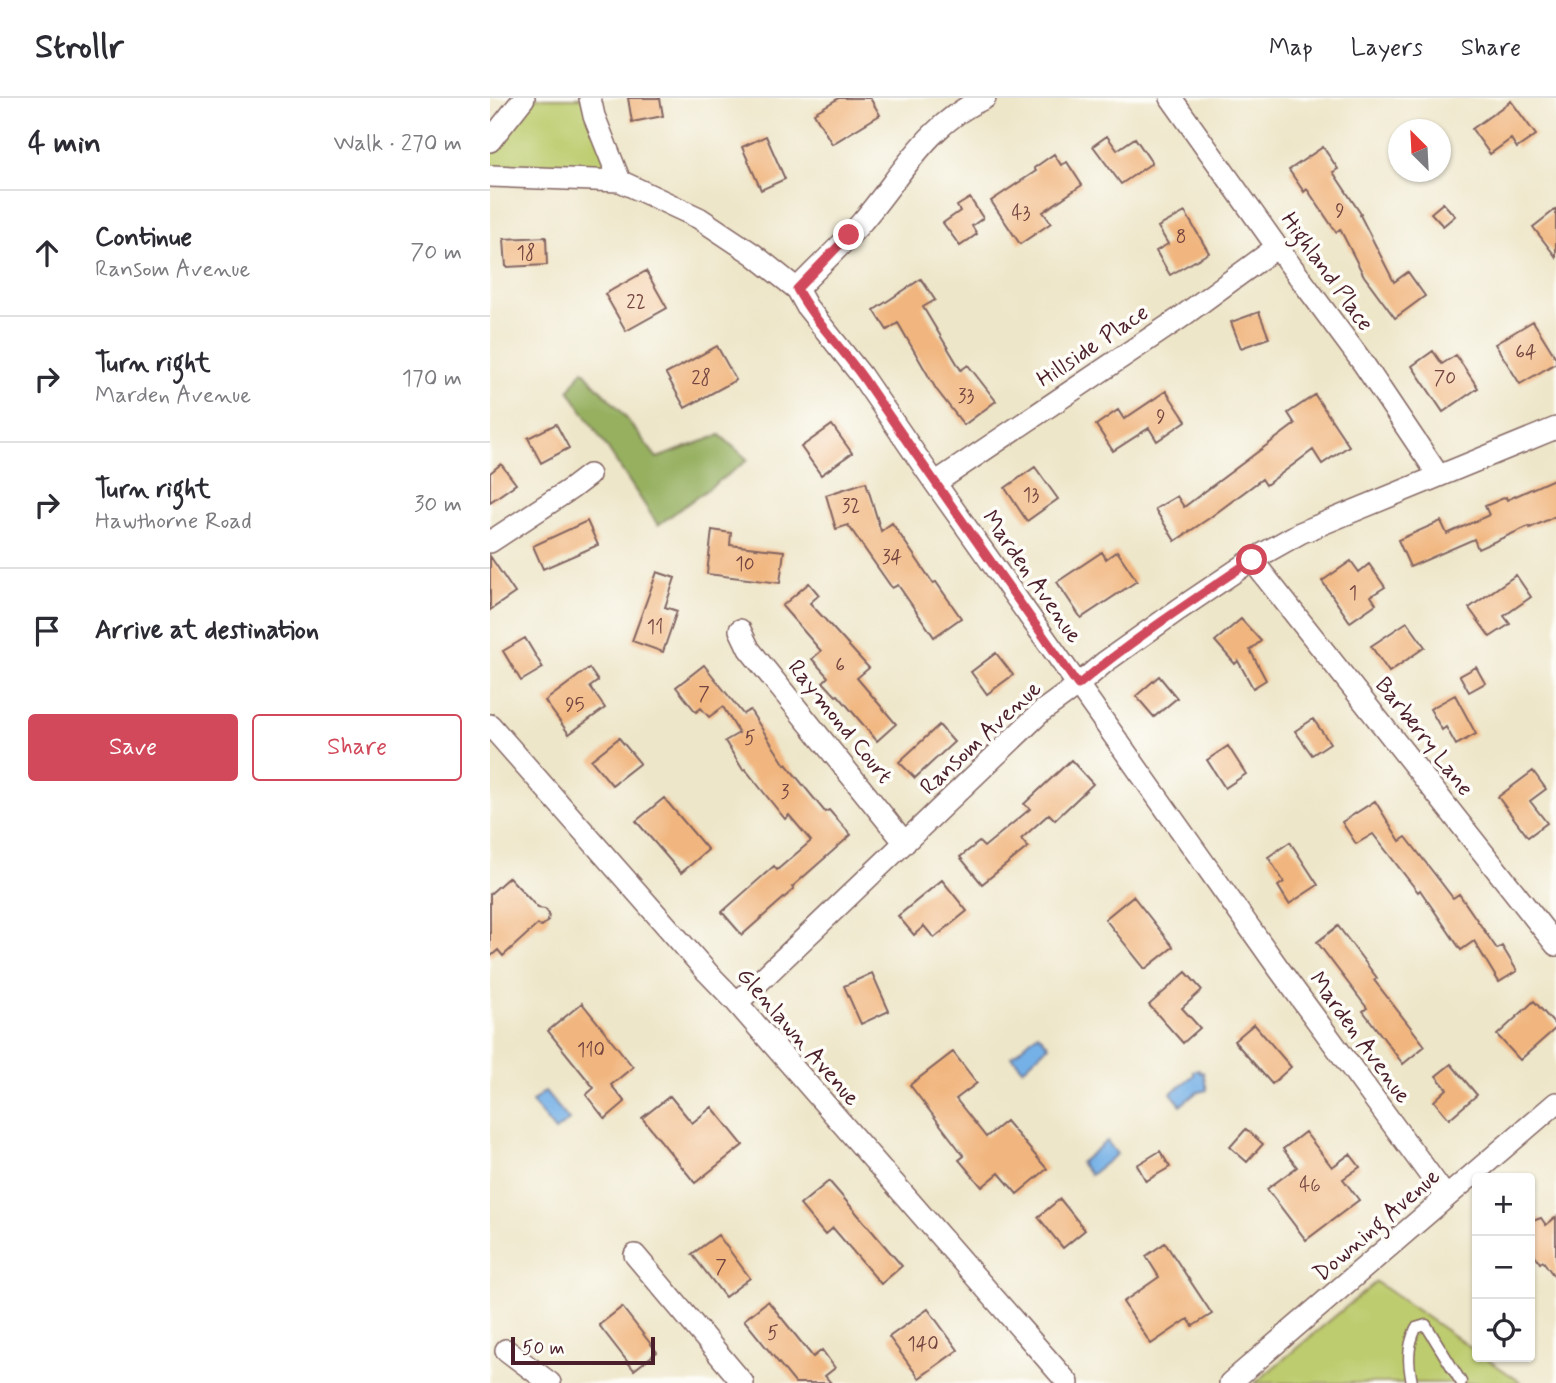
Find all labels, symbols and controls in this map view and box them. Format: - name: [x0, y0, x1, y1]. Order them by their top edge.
- text: Strollr: [35, 26, 124, 70]
- text: Map: [1269, 33, 1313, 64]
- text: Layers: [1351, 33, 1423, 64]
- text: Share: [1461, 33, 1521, 64]
- north arrow: [1388, 119, 1451, 182]
- text: 4 min: [28, 124, 101, 163]
- text: Walk · 270 m: [333, 129, 462, 159]
- house number: 9: [1335, 199, 1345, 224]
- house number: 43: [1011, 201, 1031, 226]
- street label: Highland Place: [1271, 207, 1380, 339]
- route end: [833, 219, 864, 250]
- text: Continue: [95, 221, 192, 255]
- house number: 8: [1176, 225, 1186, 250]
- icon: ahead: [28, 234, 66, 272]
- text: 70 m: [410, 238, 462, 268]
- house number: 18: [517, 241, 535, 266]
- text: Ransom Avenue: [95, 255, 250, 285]
- house number: 22: [626, 290, 646, 315]
- street label: Hillside Place: [1031, 298, 1155, 395]
- house number: 64: [1515, 340, 1537, 365]
- text: Turn right: [95, 347, 211, 381]
- icon: right: [28, 360, 66, 398]
- text: 170 m: [402, 364, 462, 394]
- house number: 28: [691, 366, 711, 391]
- house number: 70: [1434, 366, 1456, 391]
- text: Marden Avenue: [95, 381, 251, 411]
- house number: 33: [958, 384, 974, 409]
- house number: 9: [1156, 405, 1166, 430]
- text: Turn right: [95, 473, 211, 507]
- house number: 13: [1023, 483, 1039, 508]
- icon: right: [28, 486, 66, 524]
- text: 30 m: [414, 490, 462, 520]
- house number: 32: [842, 494, 860, 519]
- street label: Marden Avenue: [974, 505, 1088, 650]
- text: Hawthorne Road: [95, 507, 252, 537]
- route start: [1236, 544, 1267, 575]
- house number: 34: [882, 545, 902, 570]
- house number: 10: [735, 552, 755, 577]
- house number: 1: [1349, 581, 1357, 606]
- icon: arrive: [28, 612, 66, 650]
- text: Arrive at destination: [95, 614, 319, 648]
- house number: 11: [647, 615, 663, 640]
- house number: 6: [835, 653, 845, 678]
- street label: Raymond Court: [780, 654, 899, 791]
- street label: Barberry Lane: [1367, 671, 1479, 803]
- street label: Ransom Avenue: [914, 674, 1049, 802]
- house number: 7: [698, 682, 710, 707]
- house number: 95: [565, 693, 585, 718]
- button: Save: [28, 714, 238, 781]
- button: Share: [252, 714, 462, 781]
- house number: 5: [744, 726, 756, 751]
- house number: 3: [781, 780, 790, 805]
- street label: Glenlawn Avenue: [729, 962, 866, 1113]
- street label: Marden Avenue: [1301, 966, 1417, 1110]
- house number: 110: [577, 1038, 605, 1063]
- street label: Downing Avenue: [1307, 1162, 1449, 1290]
- house number: 46: [1299, 1173, 1321, 1198]
- map controls: [1472, 1173, 1535, 1362]
- button: +: [1472, 1173, 1535, 1236]
- button: −: [1472, 1236, 1535, 1299]
- house number: 7: [715, 1255, 727, 1280]
- button: locate: [1472, 1299, 1535, 1362]
- house number: 5: [767, 1321, 779, 1346]
- house number: 140: [907, 1332, 939, 1357]
- scale bar: [511, 1334, 654, 1366]
- text: 50 m: [522, 1336, 565, 1361]

